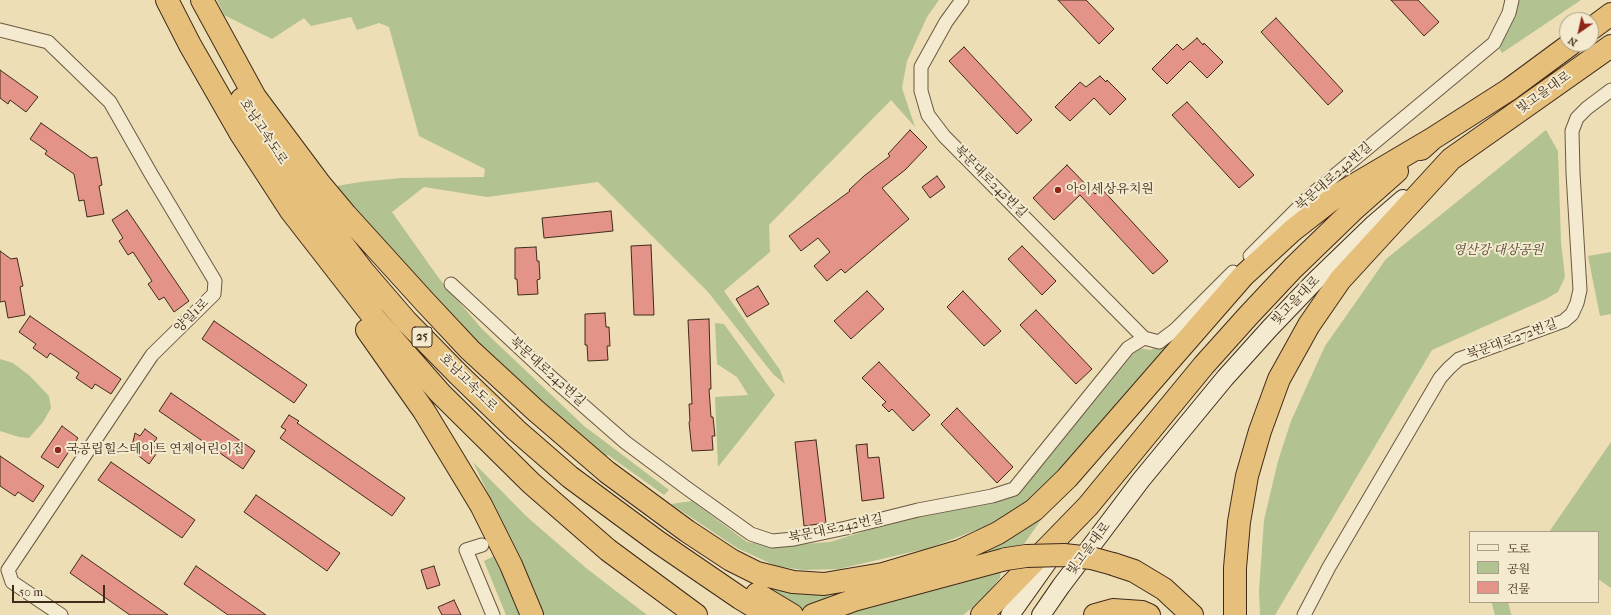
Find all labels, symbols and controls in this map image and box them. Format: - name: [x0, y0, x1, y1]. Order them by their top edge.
- north arrow: [1559, 12, 1599, 52]
- text: N: [1565, 34, 1580, 49]
- street label: 빛고을대로: [1514, 69, 1574, 117]
- street label: 호남고속도로: [236, 96, 290, 168]
- street label: 북문대로242번길: [1293, 139, 1375, 215]
- street label: 북문대로242번길: [950, 142, 1030, 222]
- place label: 아이세상유치원: [1066, 182, 1154, 198]
- marker: 아이세상유치원: [1053, 185, 1063, 195]
- park label: 영산강 대상공원: [1453, 243, 1543, 259]
- street label: 빛고을대로: [1269, 273, 1323, 329]
- street label: 양일1로: [172, 296, 212, 336]
- street label: 북문대로272번길: [1465, 316, 1559, 364]
- road number: 25: [412, 327, 432, 347]
- street label: 북문대로242번길: [506, 334, 588, 410]
- street label: 호남고속도로: [436, 351, 500, 415]
- place label: 국공립힐스테이트 연제어린이집: [66, 442, 245, 458]
- marker: 국공립힐스테이트 연제어린이집: [53, 445, 63, 455]
- street label: 북문대로242번길: [787, 511, 885, 547]
- street label: 빛고을대로: [1064, 519, 1114, 579]
- legend: [1469, 531, 1599, 603]
- text: 도로: [1507, 542, 1530, 556]
- text: 공원: [1507, 562, 1530, 576]
- scale bar: [14, 577, 107, 603]
- text: 건물: [1507, 582, 1530, 596]
- text: 50 m: [19, 585, 43, 599]

